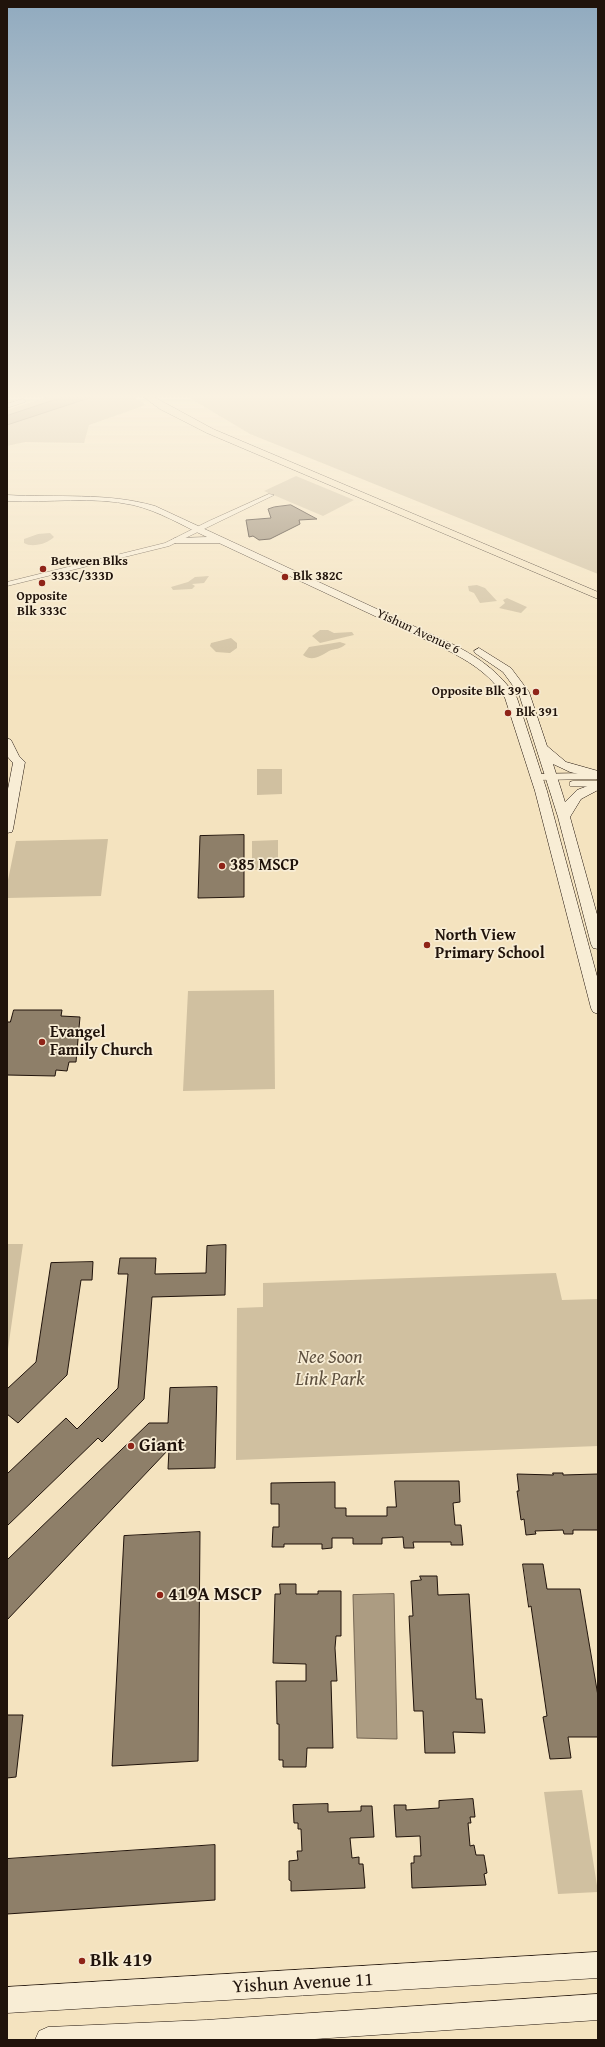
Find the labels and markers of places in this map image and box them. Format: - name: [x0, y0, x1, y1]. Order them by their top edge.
- place label: Between Blks 333C/333D: [51, 554, 128, 585]
- marker: Between Blks 333C/333D: [38, 564, 48, 574]
- place label: Blk 382C: [293, 569, 343, 585]
- marker: Blk 382C: [280, 572, 290, 582]
- marker: Opposite Blk 333C: [37, 578, 47, 588]
- place label: Opposite Blk 333C: [17, 589, 67, 620]
- place label: Opposite Blk 391: [432, 684, 528, 700]
- marker: Opposite Blk 391: [531, 687, 541, 697]
- place label: Blk 391: [516, 705, 559, 721]
- marker: Blk 391: [503, 708, 513, 718]
- place label: 385 MSCP: [230, 856, 299, 876]
- marker: 385 MSCP: [217, 861, 227, 871]
- place label: North View Primary School: [435, 926, 545, 964]
- marker: North View Primary School: [422, 940, 432, 950]
- place label: Evangel Family Church: [50, 1023, 153, 1061]
- marker: Evangel Family Church: [37, 1037, 47, 1047]
- place label: Giant: [139, 1435, 185, 1457]
- marker: Giant: [126, 1441, 136, 1451]
- place label: 419A MSCP: [168, 1584, 262, 1606]
- marker: 419A MSCP: [155, 1590, 165, 1600]
- place label: Blk 419: [90, 1950, 152, 1972]
- marker: Blk 419: [77, 1956, 87, 1966]

